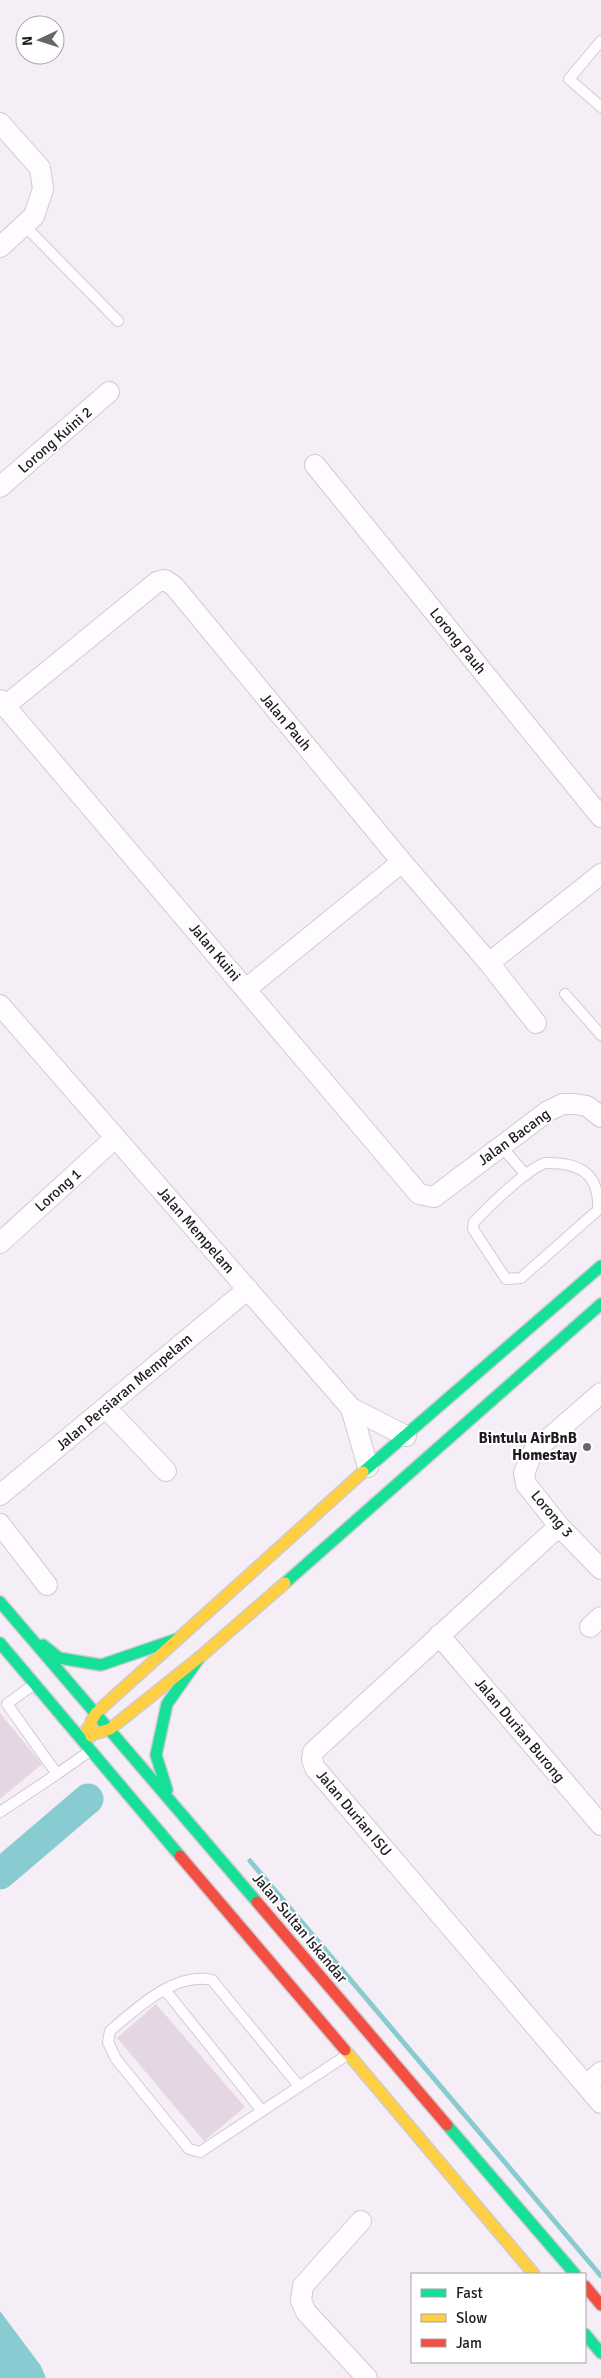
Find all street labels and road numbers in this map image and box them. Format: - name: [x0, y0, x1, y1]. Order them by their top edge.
- street label: Lorong Kuini 2: [14, 403, 96, 477]
- street label: Lorong Pauh: [426, 604, 490, 678]
- street label: Jalan Pauh: [257, 690, 315, 754]
- street label: Jalan Kuini: [185, 919, 245, 985]
- street label: Jalan Bacang: [474, 1105, 554, 1169]
- street label: Lorong 1: [31, 1165, 85, 1215]
- street label: Jalan Mempelam: [154, 1183, 238, 1277]
- street label: Jalan Persiaran Mempelam: [52, 1330, 196, 1454]
- street label: Lorong 3: [527, 1487, 577, 1541]
- street label: Jalan Durian Burong: [471, 1674, 569, 1786]
- street label: Jalan Durian ISU: [313, 1766, 395, 1860]
- street label: Jalan Sultan Iskandar: [249, 1869, 351, 1987]

